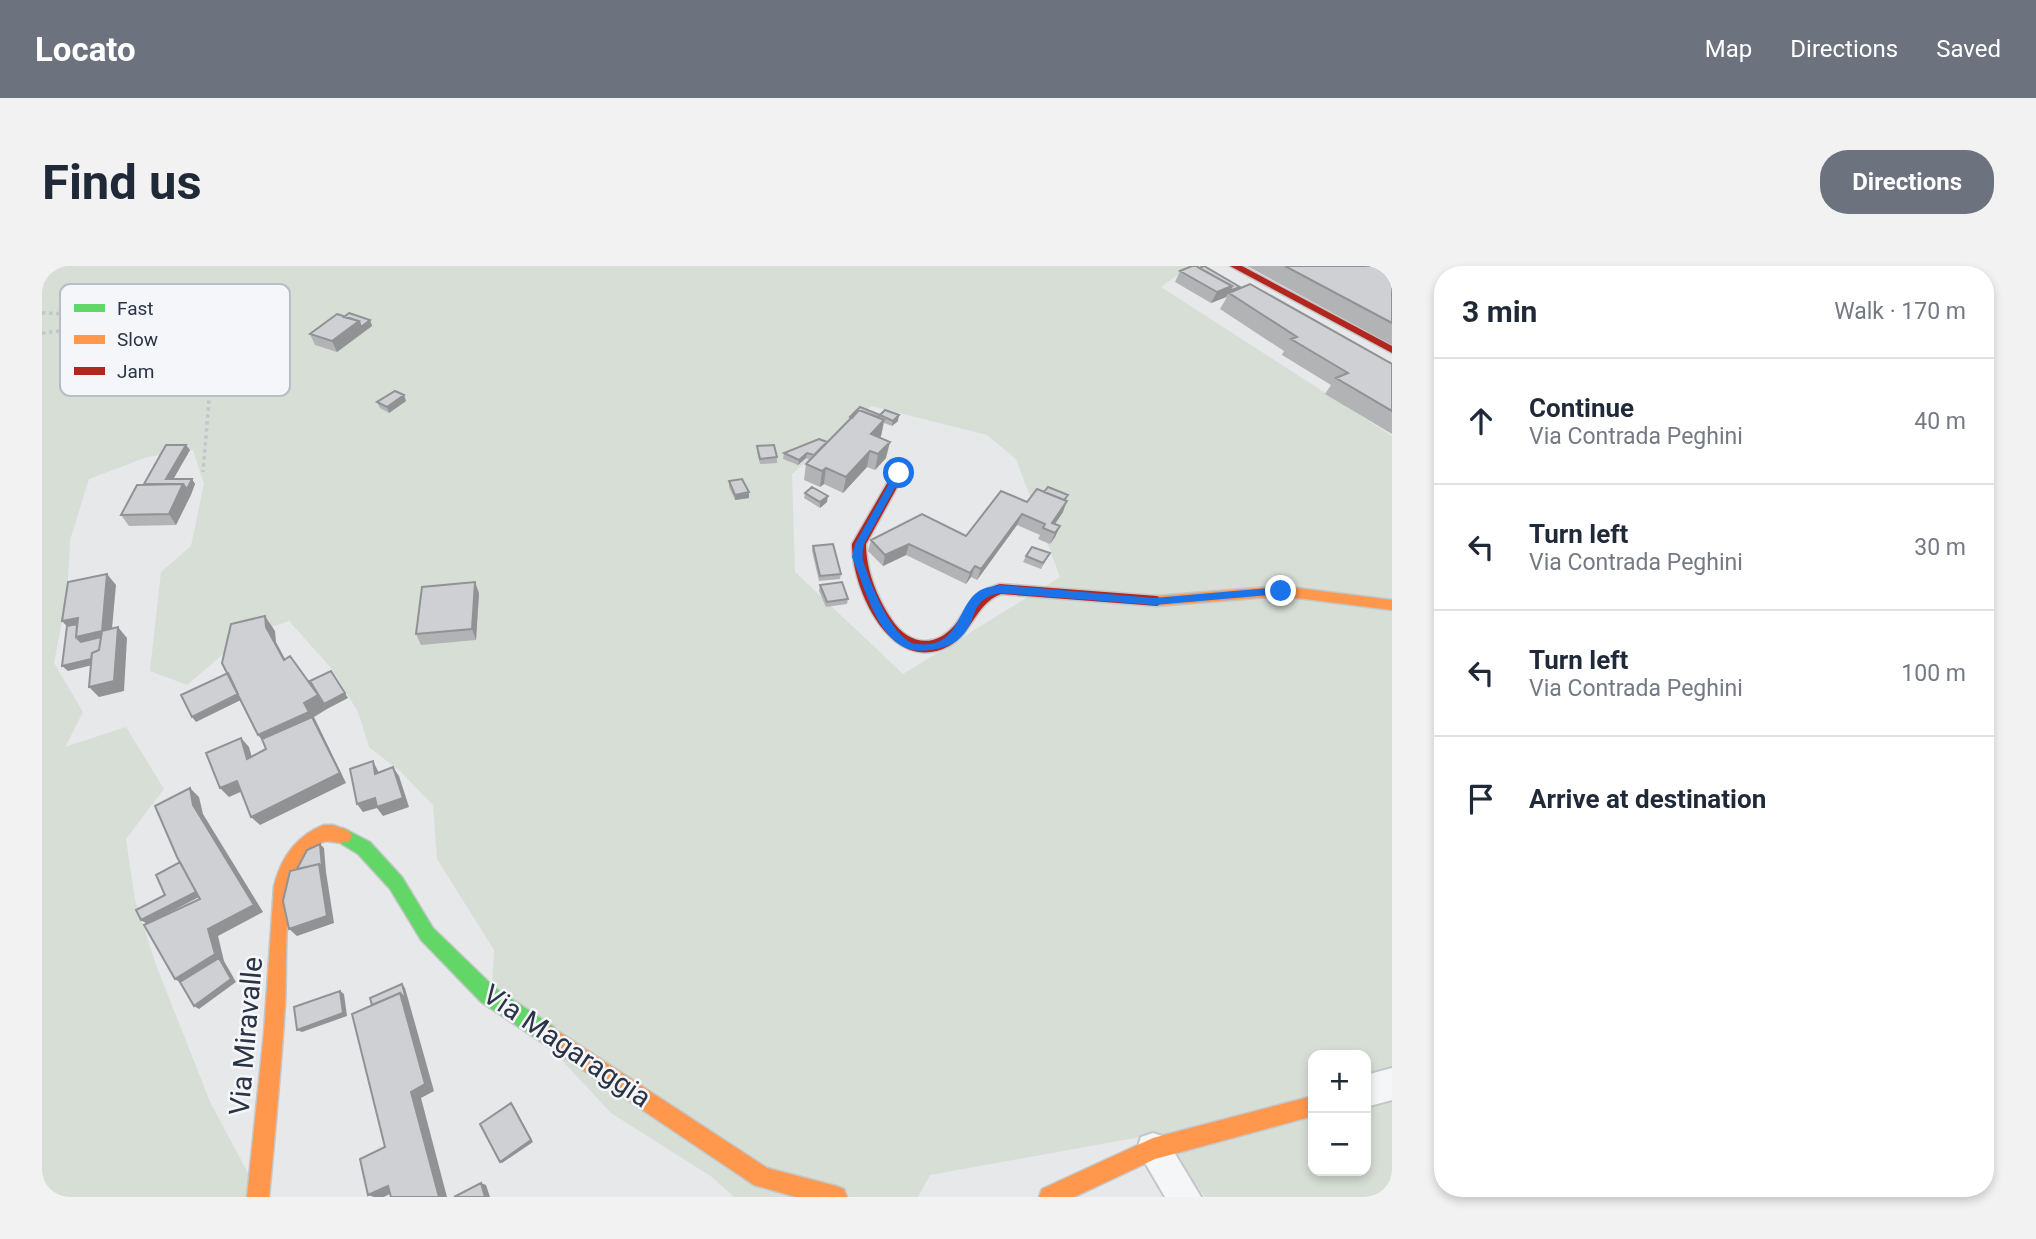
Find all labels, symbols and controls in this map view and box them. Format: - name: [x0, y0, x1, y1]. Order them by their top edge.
- text: Locato: [35, 30, 136, 69]
- text: Map: [1705, 35, 1752, 63]
- text: Directions: [1790, 35, 1898, 63]
- text: Saved: [1936, 35, 2001, 63]
- button: Directions: [1820, 150, 1994, 214]
- text: Find us: [42, 154, 202, 211]
- legend: [60, 284, 290, 396]
- text: 3 min: [1462, 294, 1537, 329]
- text: Fast: [117, 297, 154, 320]
- text: Walk · 170 m: [1834, 298, 1966, 325]
- text: Slow: [117, 328, 158, 351]
- text: Jam: [117, 360, 154, 383]
- text: Continue: [1529, 393, 1634, 423]
- icon: ahead: [1462, 402, 1500, 440]
- text: 40 m: [1914, 408, 1966, 435]
- text: Via Contrada Peghini: [1529, 423, 1743, 450]
- route start: [883, 457, 914, 488]
- text: Turn left: [1529, 519, 1628, 549]
- icon: left: [1462, 528, 1500, 566]
- text: 30 m: [1914, 534, 1966, 561]
- text: Via Contrada Peghini: [1529, 549, 1743, 576]
- route end: [1265, 575, 1296, 606]
- text: Turn left: [1529, 645, 1628, 675]
- icon: left: [1462, 654, 1500, 692]
- text: 100 m: [1901, 660, 1966, 687]
- text: Via Contrada Peghini: [1529, 675, 1743, 702]
- icon: arrive: [1462, 780, 1500, 818]
- text: Arrive at destination: [1529, 784, 1766, 814]
- street label: Via Miravalle: [223, 955, 269, 1117]
- street label: Via Magaraggia: [477, 978, 657, 1114]
- map controls: [1308, 1050, 1371, 1176]
- button: +: [1308, 1050, 1371, 1113]
- button: −: [1308, 1113, 1371, 1176]

